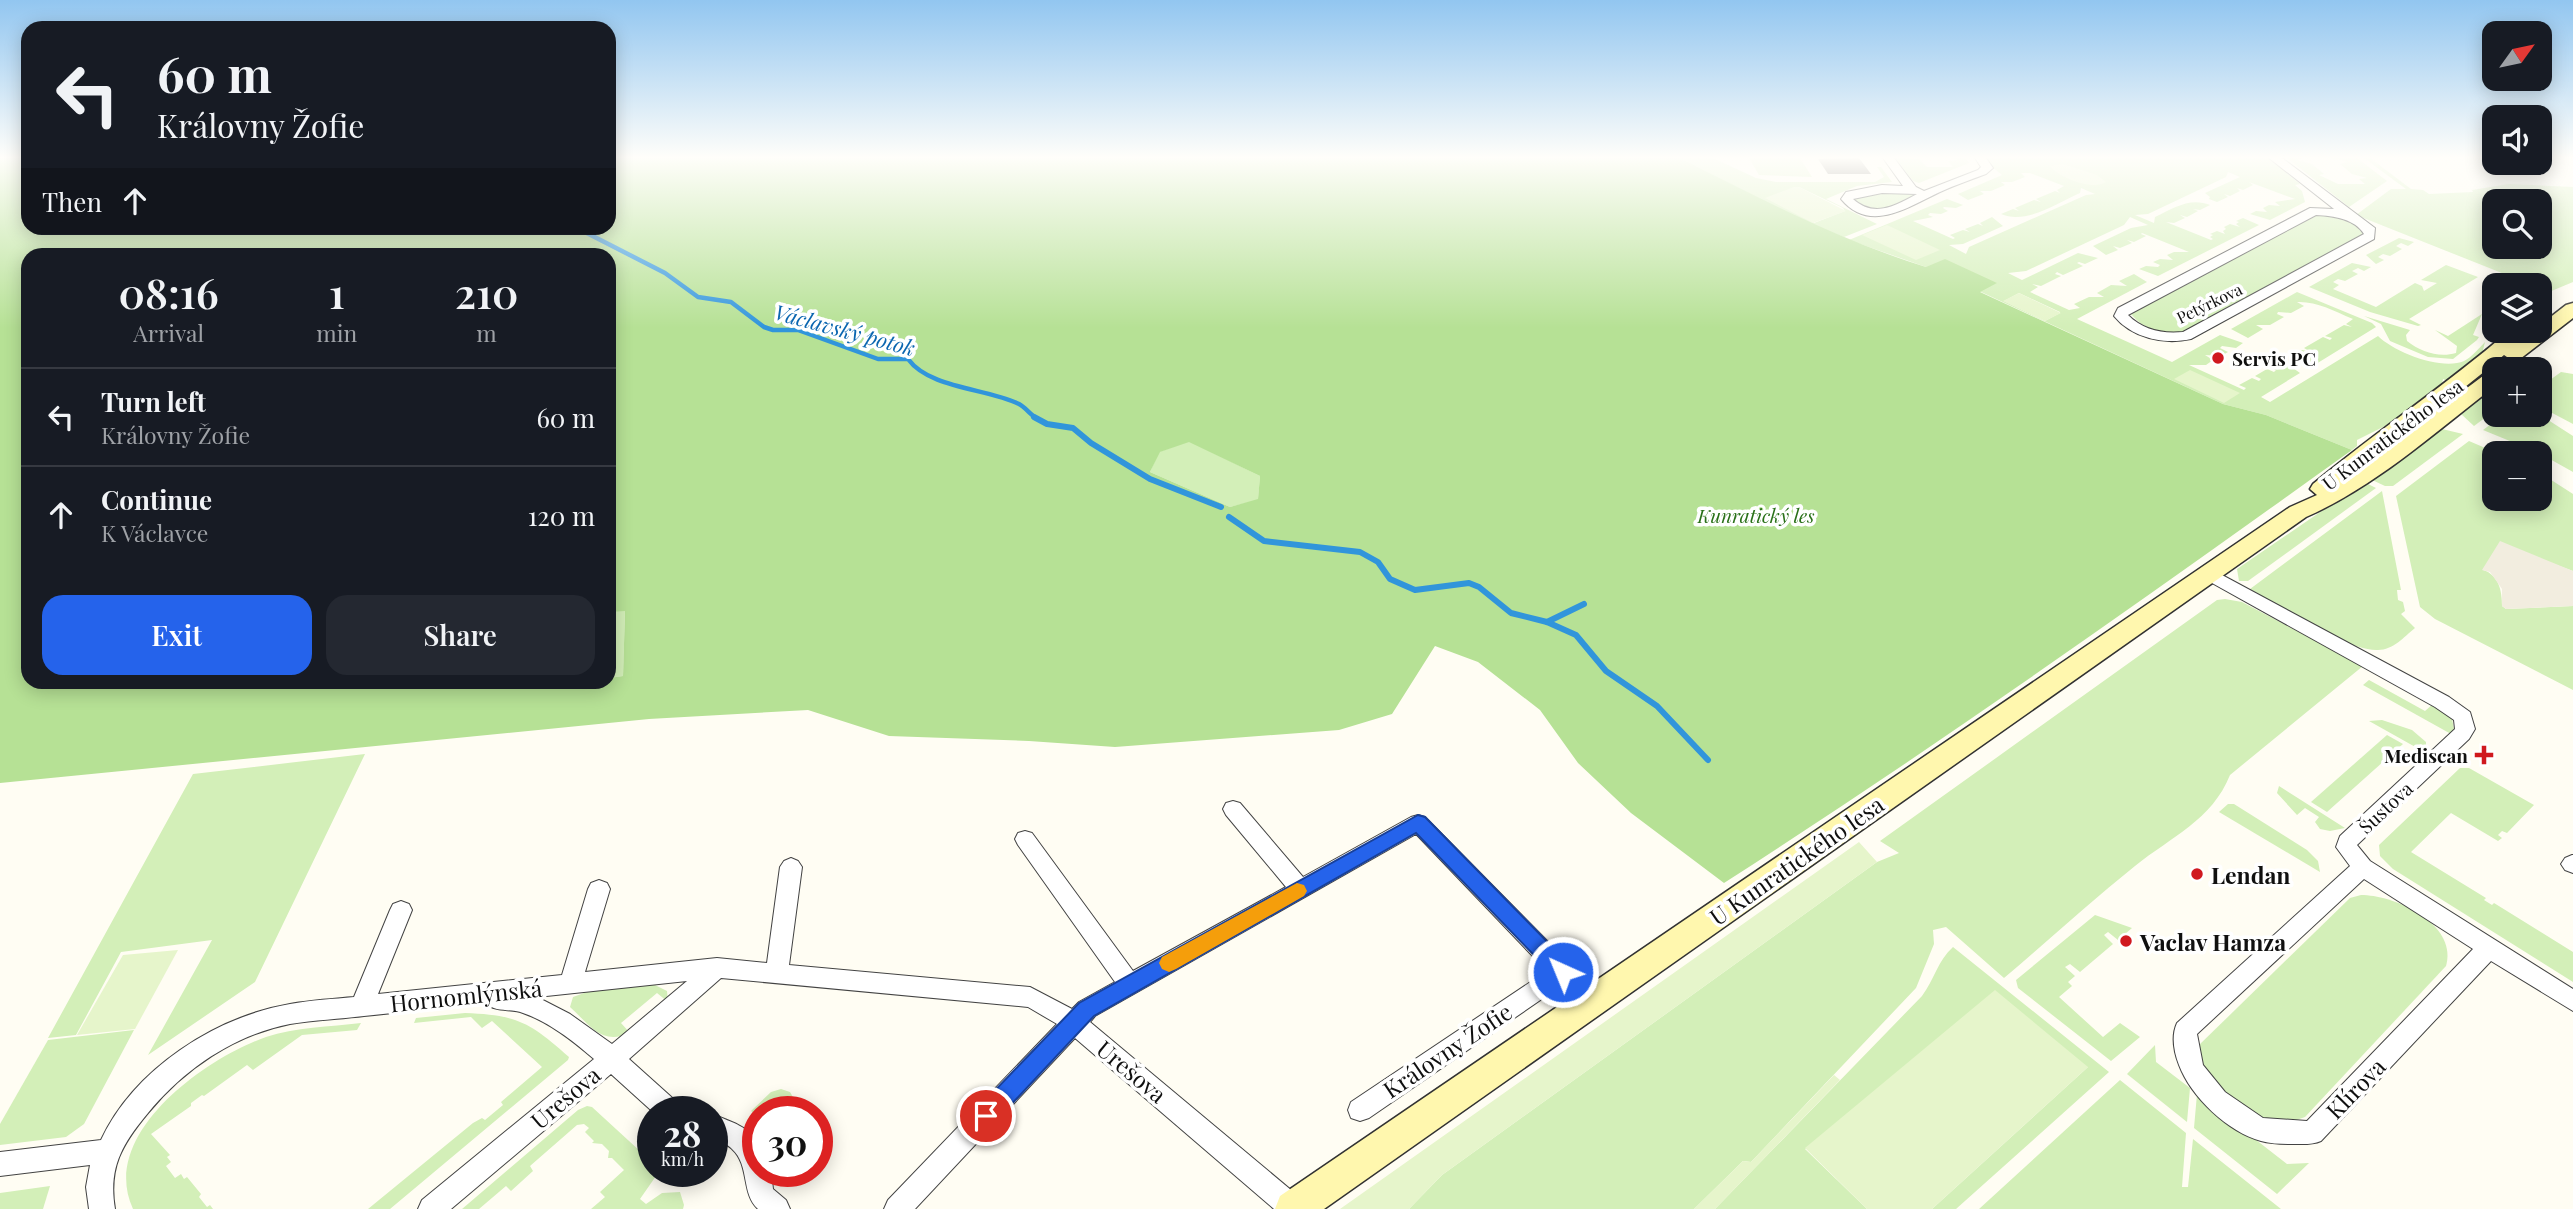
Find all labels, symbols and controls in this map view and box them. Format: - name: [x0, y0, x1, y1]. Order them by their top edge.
- north arrow: [2482, 21, 2552, 91]
- map controls: [2482, 21, 2552, 511]
- text: 60 m: [157, 40, 272, 105]
- icon: left: [42, 49, 133, 140]
- text: Královny Žofie: [157, 103, 364, 146]
- button: sound: [2482, 105, 2552, 175]
- icon: ahead: [116, 182, 154, 220]
- text: Then: [42, 184, 102, 219]
- button: search: [2482, 189, 2552, 259]
- text: 08:16: [119, 264, 219, 320]
- text: 1: [329, 264, 345, 320]
- text: 210: [455, 264, 518, 320]
- button: layers: [2482, 273, 2552, 343]
- street label: Petýrkova: [2173, 278, 2245, 328]
- water label: Václavský potok: [772, 297, 919, 361]
- text: Arrival: [133, 317, 204, 348]
- text: min: [316, 317, 357, 348]
- text: m: [476, 317, 497, 348]
- place label: Servis PC: [2232, 345, 2316, 371]
- marker: Servis PC: [2210, 350, 2226, 366]
- button: +: [2482, 357, 2552, 427]
- street label: U Kunratického lesa: [2316, 372, 2468, 496]
- text: Turn left: [101, 384, 206, 419]
- icon: left: [42, 398, 80, 436]
- text: 60 m: [536, 400, 595, 435]
- text: Královny Žofie: [101, 419, 250, 450]
- button: −: [2482, 441, 2552, 511]
- text: Continue: [101, 482, 212, 517]
- icon: ahead: [42, 496, 80, 534]
- text: 120 m: [528, 498, 595, 533]
- park label: Kunratický les: [1697, 502, 1814, 528]
- text: K Václavce: [101, 517, 209, 548]
- button: Exit: [42, 595, 312, 675]
- button: Share: [326, 595, 595, 675]
- place label: Mediscan: [2384, 742, 2468, 768]
- marker: Mediscan: [2474, 745, 2494, 765]
- street label: Šustova: [2352, 775, 2418, 839]
- street label: U Kunratického lesa: [1703, 788, 1890, 932]
- place label: Lendan: [2211, 859, 2290, 890]
- marker: Lendan: [2189, 866, 2205, 882]
- place label: Vaclav Hamza: [2139, 926, 2286, 957]
- marker: Vaclav Hamza: [2118, 933, 2134, 949]
- position arrow: [1526, 935, 1600, 1009]
- street label: Hornomlýnská: [388, 972, 544, 1018]
- street label: Královny Žofie: [1377, 995, 1517, 1105]
- street label: Urešova: [1091, 1033, 1174, 1110]
- street label: Klírova: [2318, 1051, 2392, 1125]
- street label: Urešova: [524, 1058, 607, 1135]
- pin: [956, 1086, 1016, 1146]
- speed limit sign: 30: [742, 1096, 833, 1187]
- icon: arrive: [967, 1097, 1005, 1135]
- text: 28: [664, 1109, 701, 1156]
- text: km/h: [661, 1147, 704, 1171]

